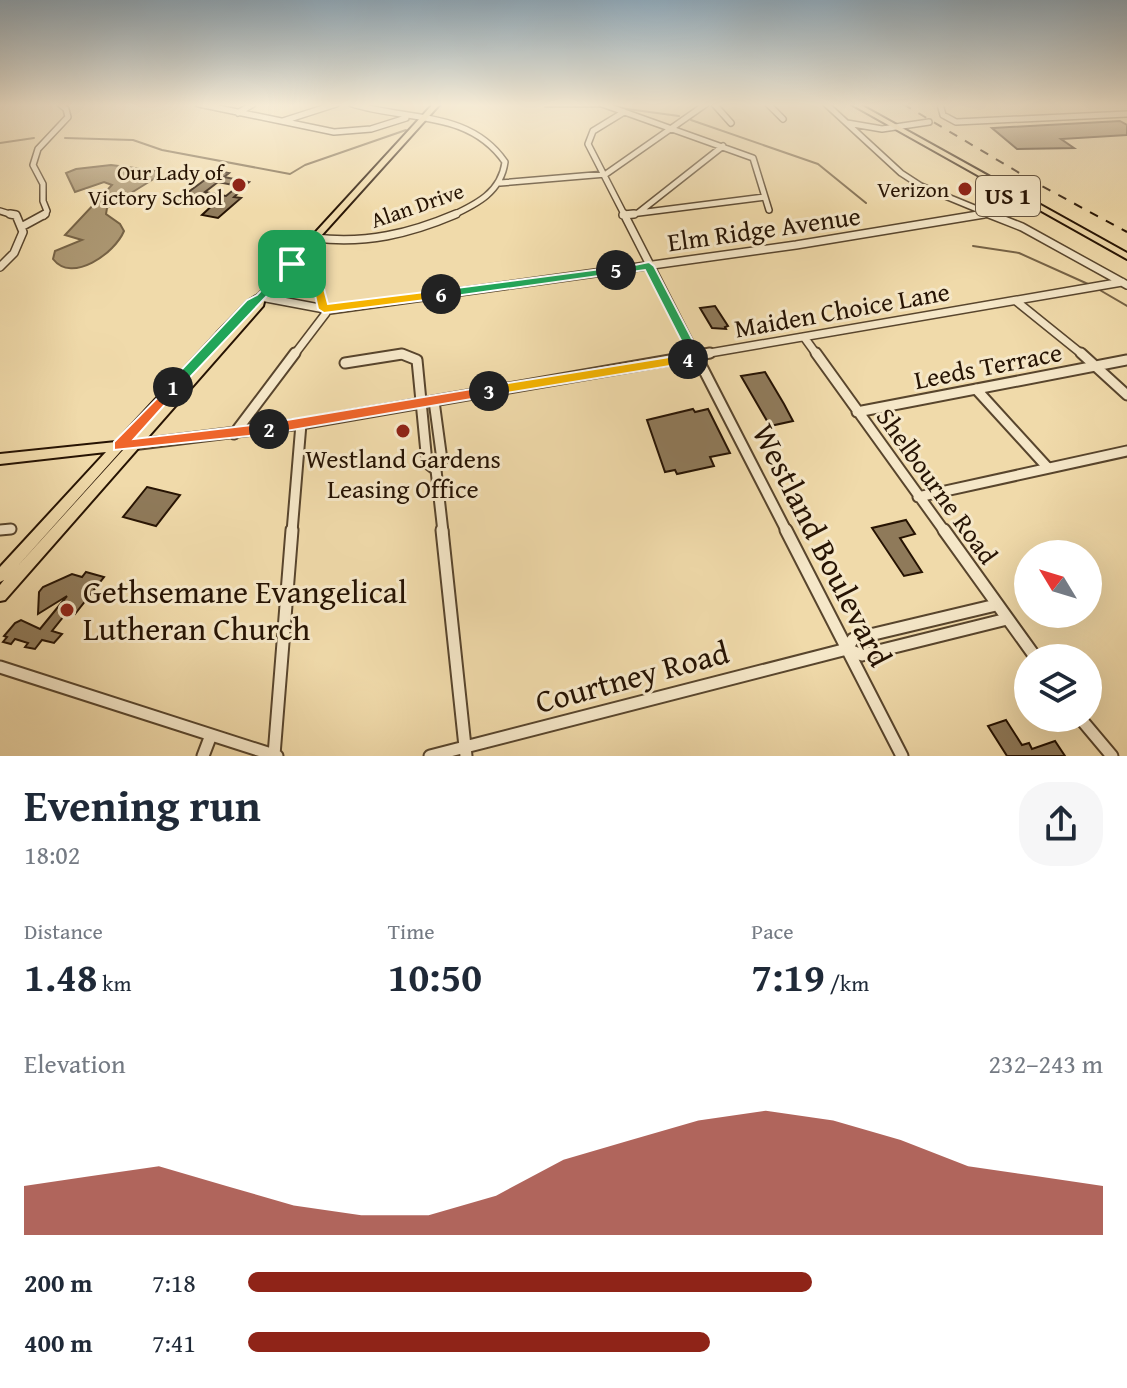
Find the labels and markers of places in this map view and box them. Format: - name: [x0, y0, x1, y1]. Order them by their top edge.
- place label: Our Lady of Victory School: [88, 156, 226, 213]
- place label: Verizon: [877, 173, 950, 205]
- marker: Our Lady of Victory School: [230, 176, 248, 194]
- marker: Verizon: [956, 180, 974, 198]
- pin: [258, 230, 326, 298]
- pin: 5: [596, 250, 636, 290]
- pin: 6: [421, 274, 461, 314]
- pin: 4: [668, 339, 708, 379]
- pin: 1: [153, 367, 193, 407]
- pin: 3: [469, 371, 509, 411]
- pin: 2: [249, 409, 289, 449]
- marker: Westland Gardens Leasing Office: [394, 422, 412, 440]
- place label: Westland Gardens Leasing Office: [305, 439, 501, 508]
- place label: Gethsemane Evangelical Lutheran Church: [83, 568, 407, 652]
- marker: Gethsemane Evangelical Lutheran Church: [58, 601, 76, 619]

